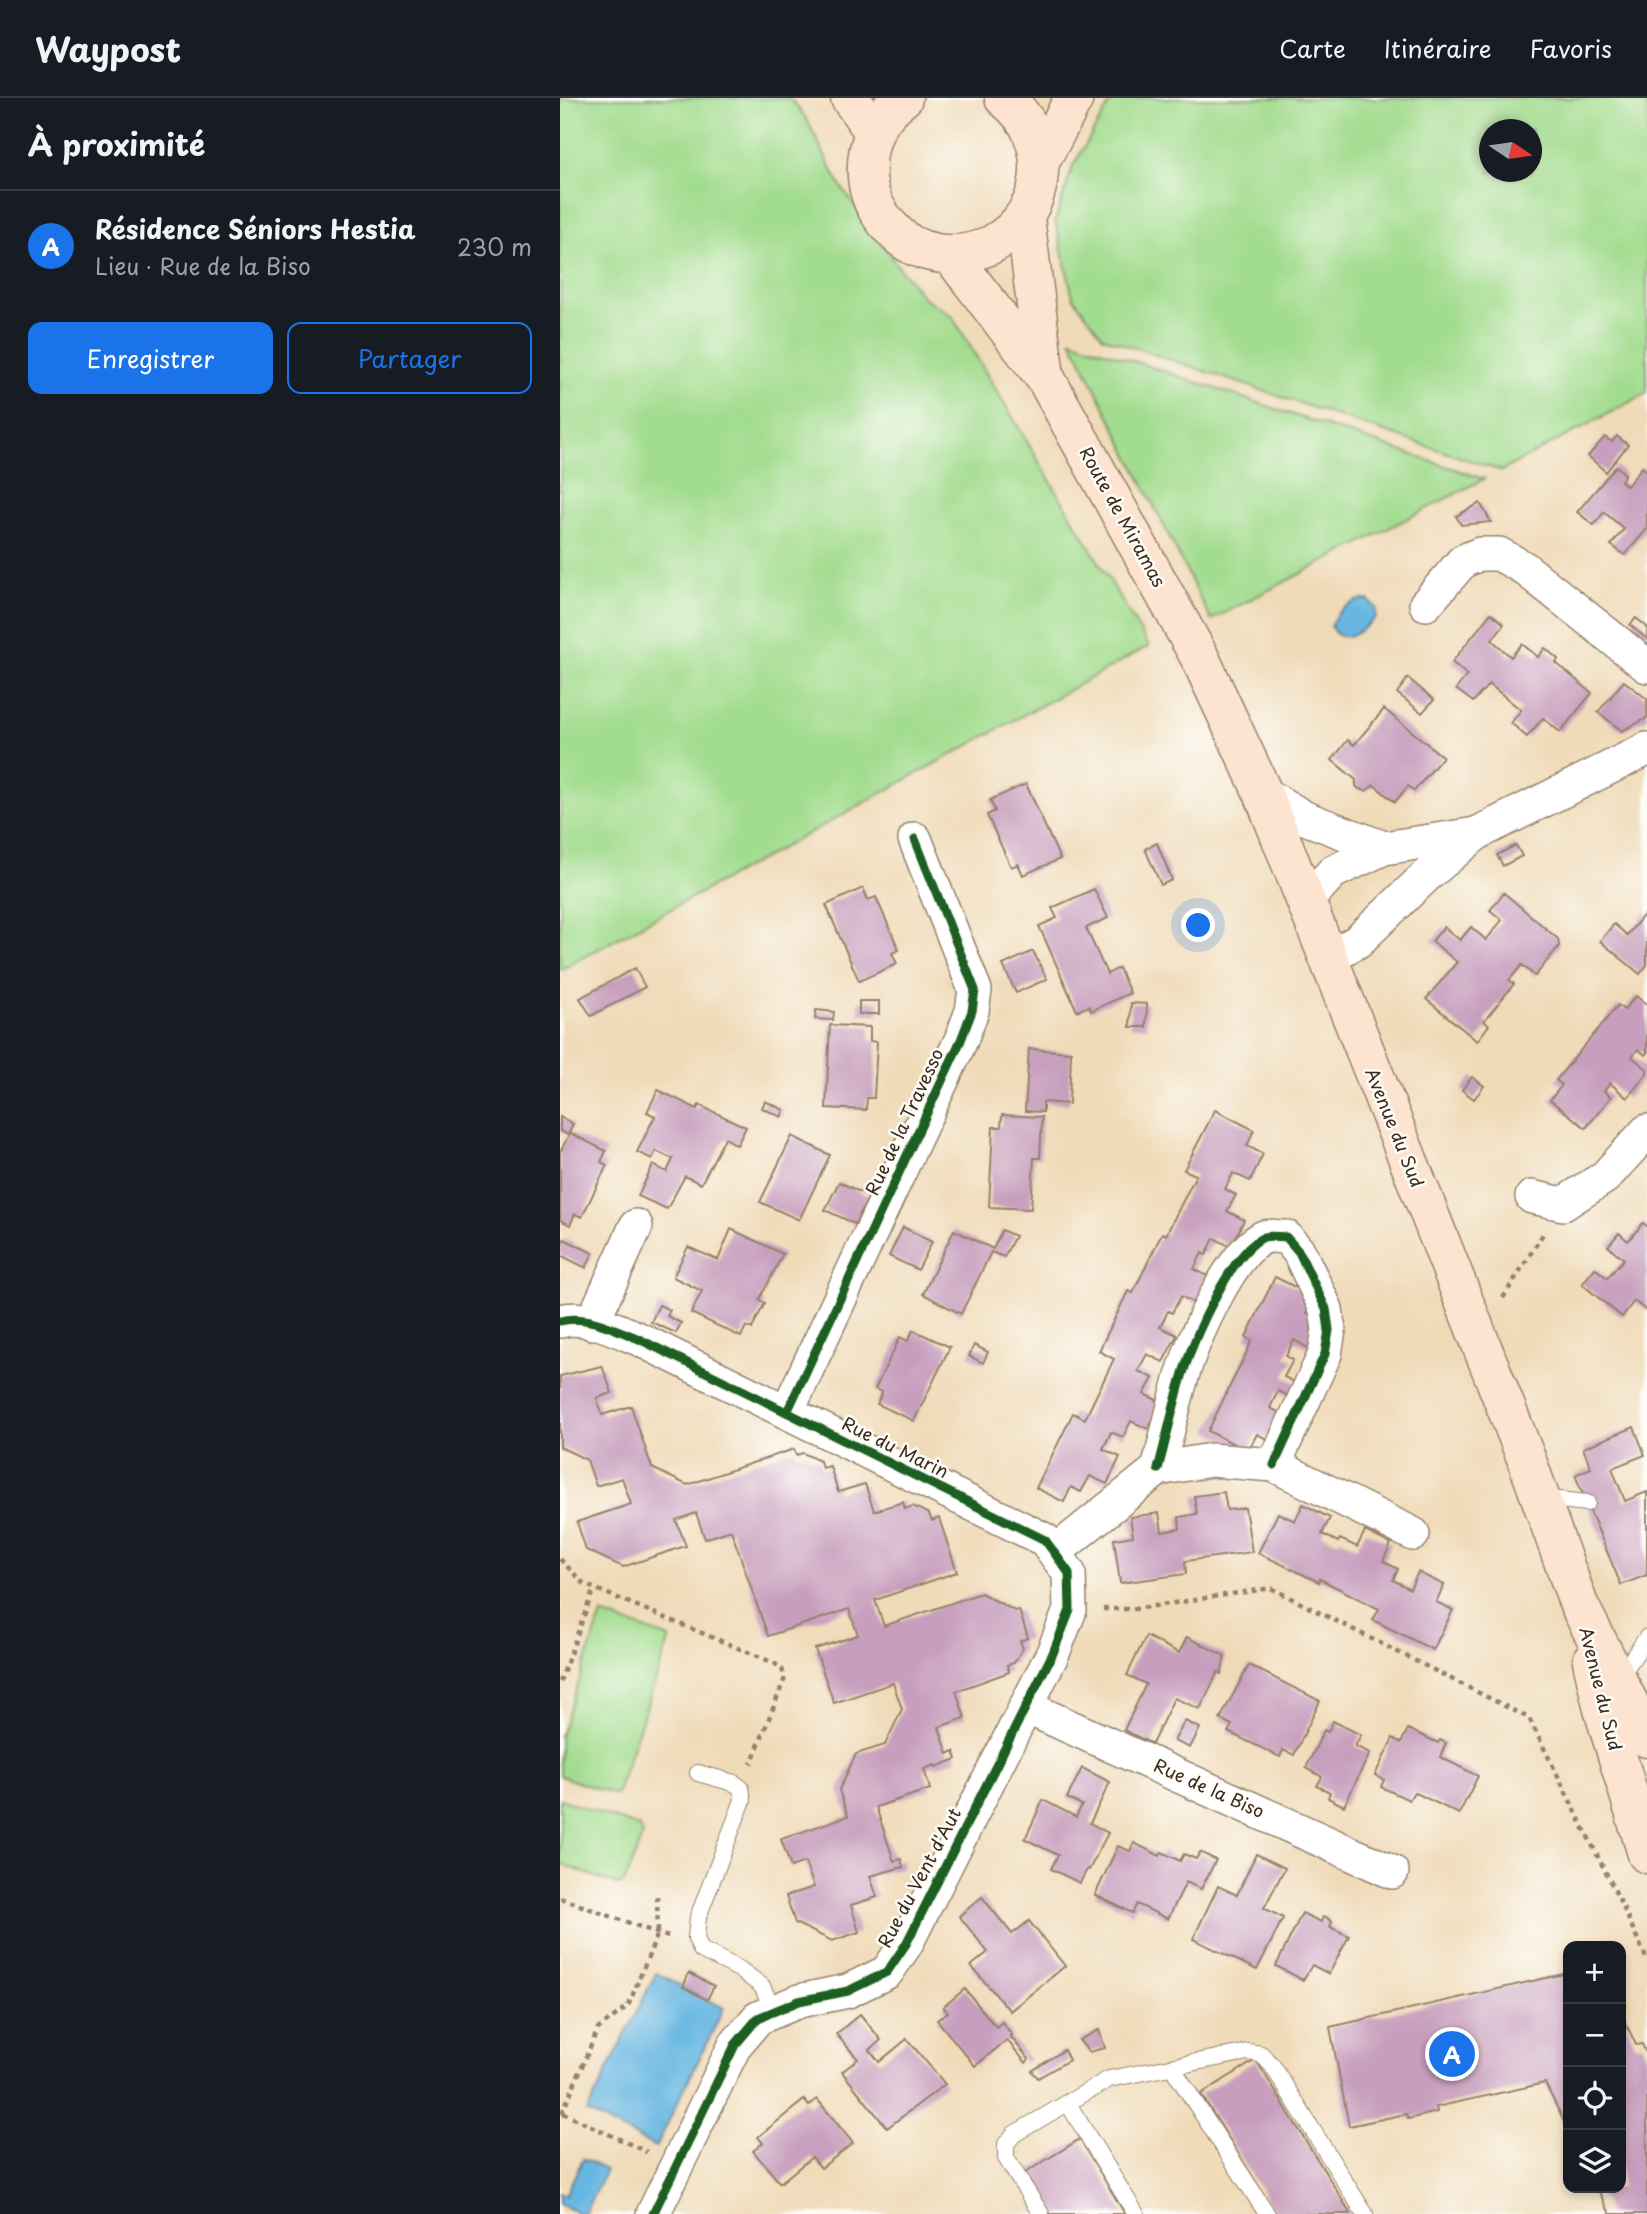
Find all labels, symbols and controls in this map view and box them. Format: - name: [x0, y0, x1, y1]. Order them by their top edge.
- text: Waypost: [35, 23, 181, 73]
- text: Carte: [1279, 30, 1346, 66]
- text: Itinéraire: [1384, 30, 1492, 66]
- text: Favoris: [1530, 30, 1612, 66]
- north arrow: [1479, 119, 1542, 182]
- text: À proximité: [28, 121, 205, 166]
- text: Résidence Séniors Hestia: [95, 209, 416, 248]
- text: A: [42, 229, 60, 264]
- text: 230 m: [457, 229, 532, 264]
- text: Lieu · Rue de la Biso: [95, 248, 311, 283]
- button: Enregistrer: [28, 322, 273, 394]
- button: Partager: [287, 322, 532, 394]
- street label: Route de Miramas: [1073, 441, 1173, 591]
- your location: [1181, 908, 1215, 942]
- street label: Rue de la Travesso: [858, 1044, 949, 1199]
- street label: Avenue du Sud: [1359, 1064, 1432, 1191]
- street label: Rue du Marin: [838, 1409, 954, 1484]
- street label: Avenue du Sud: [1573, 1624, 1630, 1753]
- street label: Rue de la Biso: [1150, 1751, 1269, 1824]
- street label: Rue du Vent d'Aut: [870, 1802, 967, 1952]
- map controls: [1563, 1941, 1626, 2193]
- button: +: [1563, 1941, 1626, 2004]
- button: −: [1563, 2004, 1626, 2067]
- pin: A: [1429, 2028, 1475, 2080]
- button: locate: [1563, 2067, 1626, 2130]
- button: layers: [1563, 2130, 1626, 2193]

